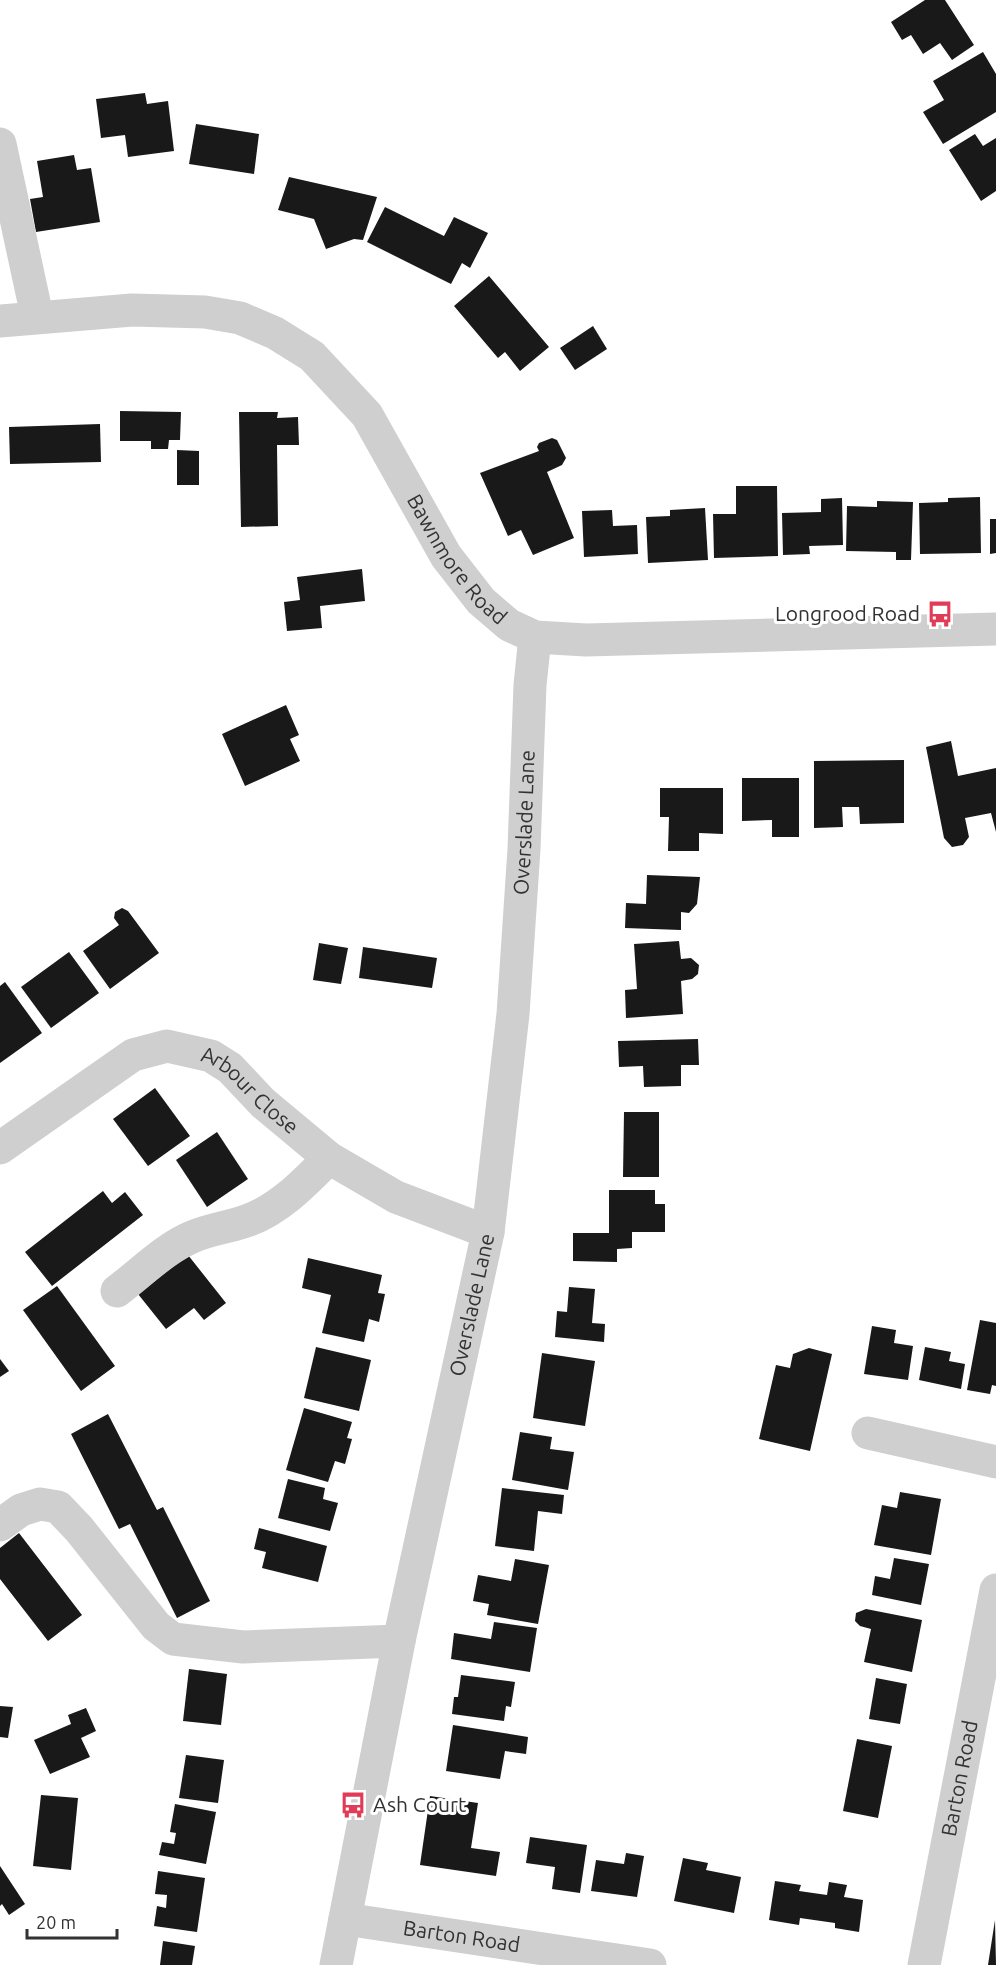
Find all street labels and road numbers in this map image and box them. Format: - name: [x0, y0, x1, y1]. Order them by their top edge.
- street label: Bawnmore Road: [403, 490, 512, 629]
- street label: Overslade Lane: [508, 749, 539, 896]
- street label: Arbour Close: [199, 1041, 304, 1138]
- street label: Overslade Lane: [444, 1231, 498, 1378]
- street label: Barton Road: [936, 1718, 982, 1838]
- street label: Barton Road: [402, 1915, 522, 1956]

